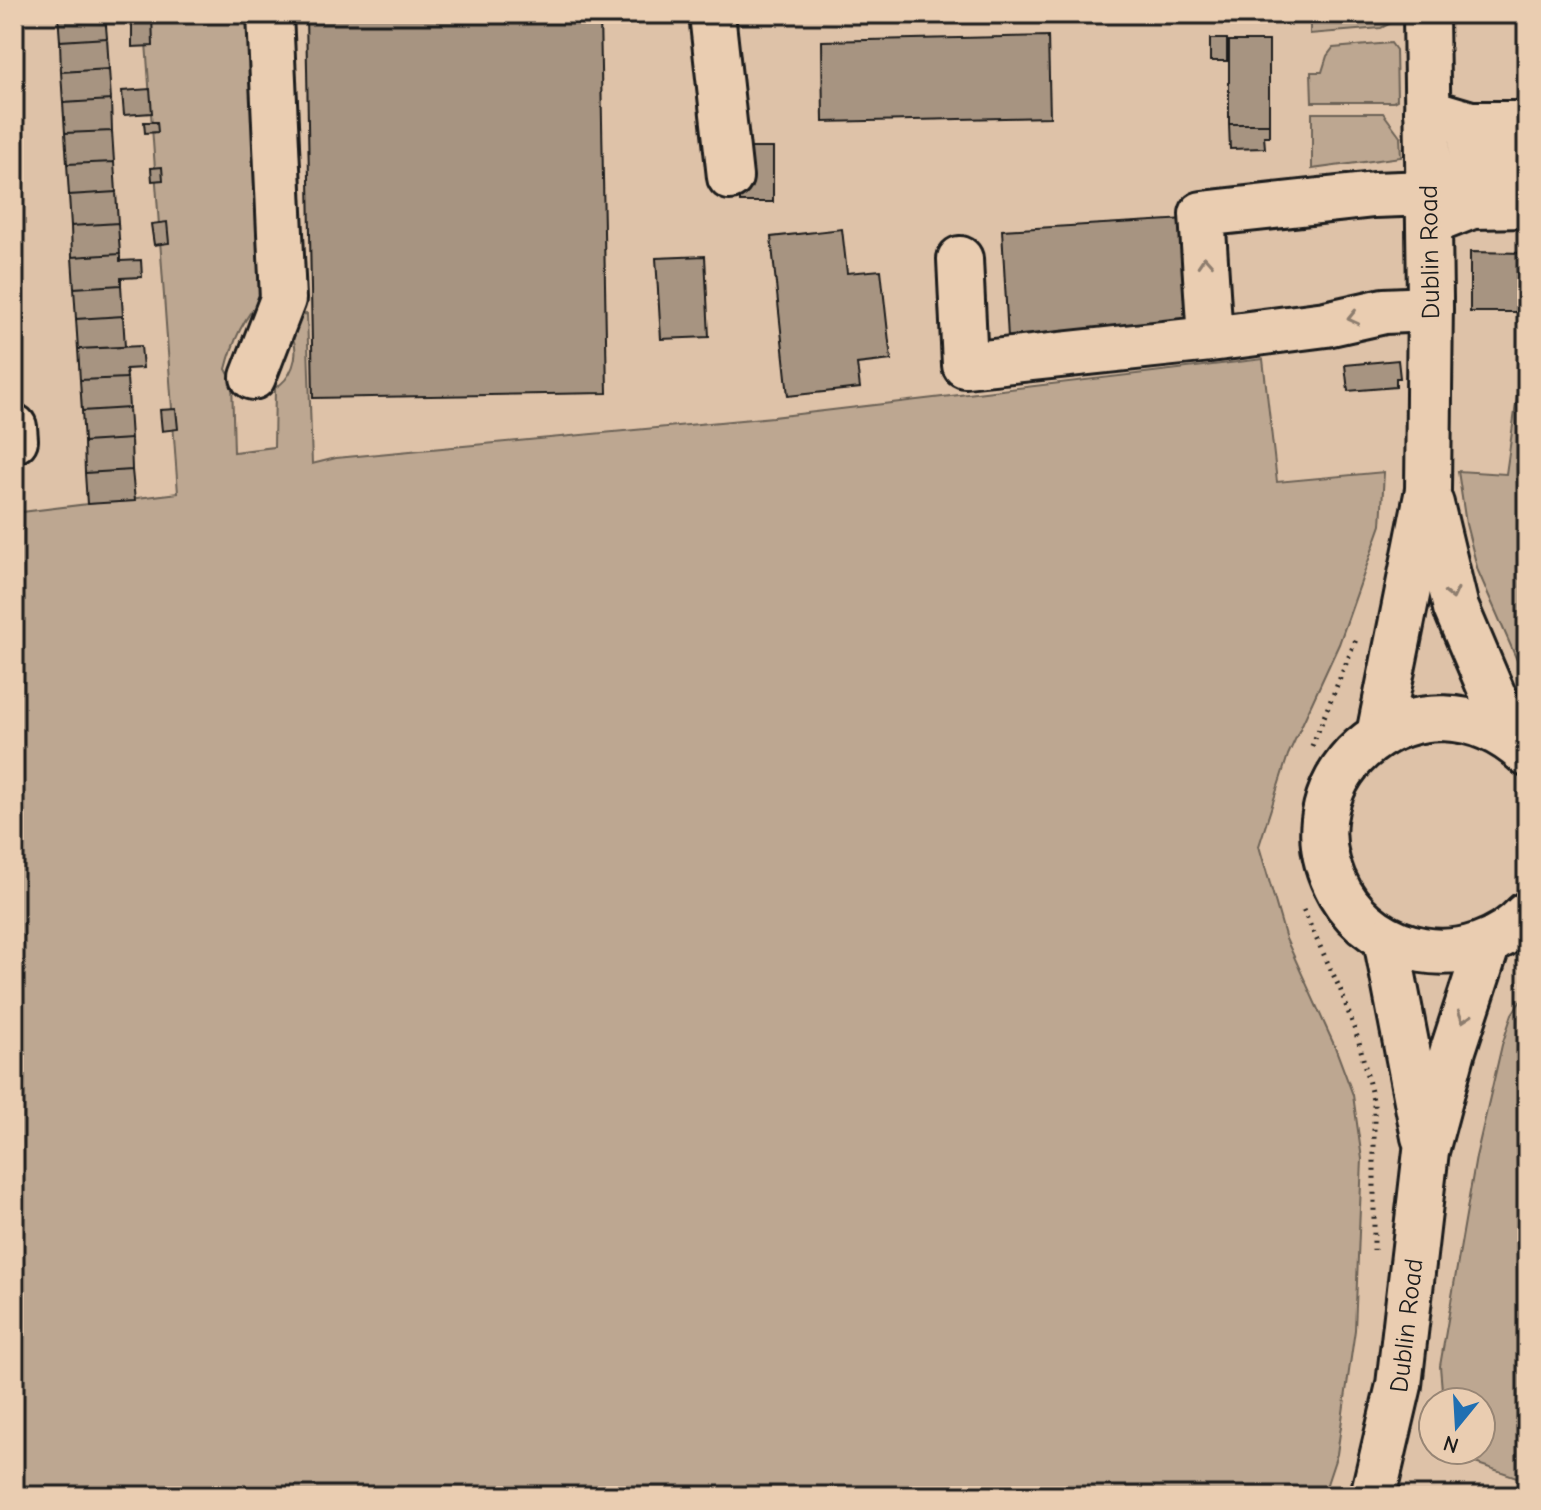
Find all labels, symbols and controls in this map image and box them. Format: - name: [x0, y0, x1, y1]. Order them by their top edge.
- street label: Dublin Road: [1414, 185, 1446, 319]
- one-way arrow: [1197, 255, 1214, 268]
- one-way arrow: [1347, 309, 1360, 326]
- one-way arrow: [1443, 586, 1460, 600]
- one-way arrow: [1457, 1010, 1473, 1023]
- street label: Dublin Road: [1384, 1257, 1429, 1394]
- north arrow: [1417, 1386, 1497, 1466]
- text: N: [1440, 1429, 1462, 1459]

